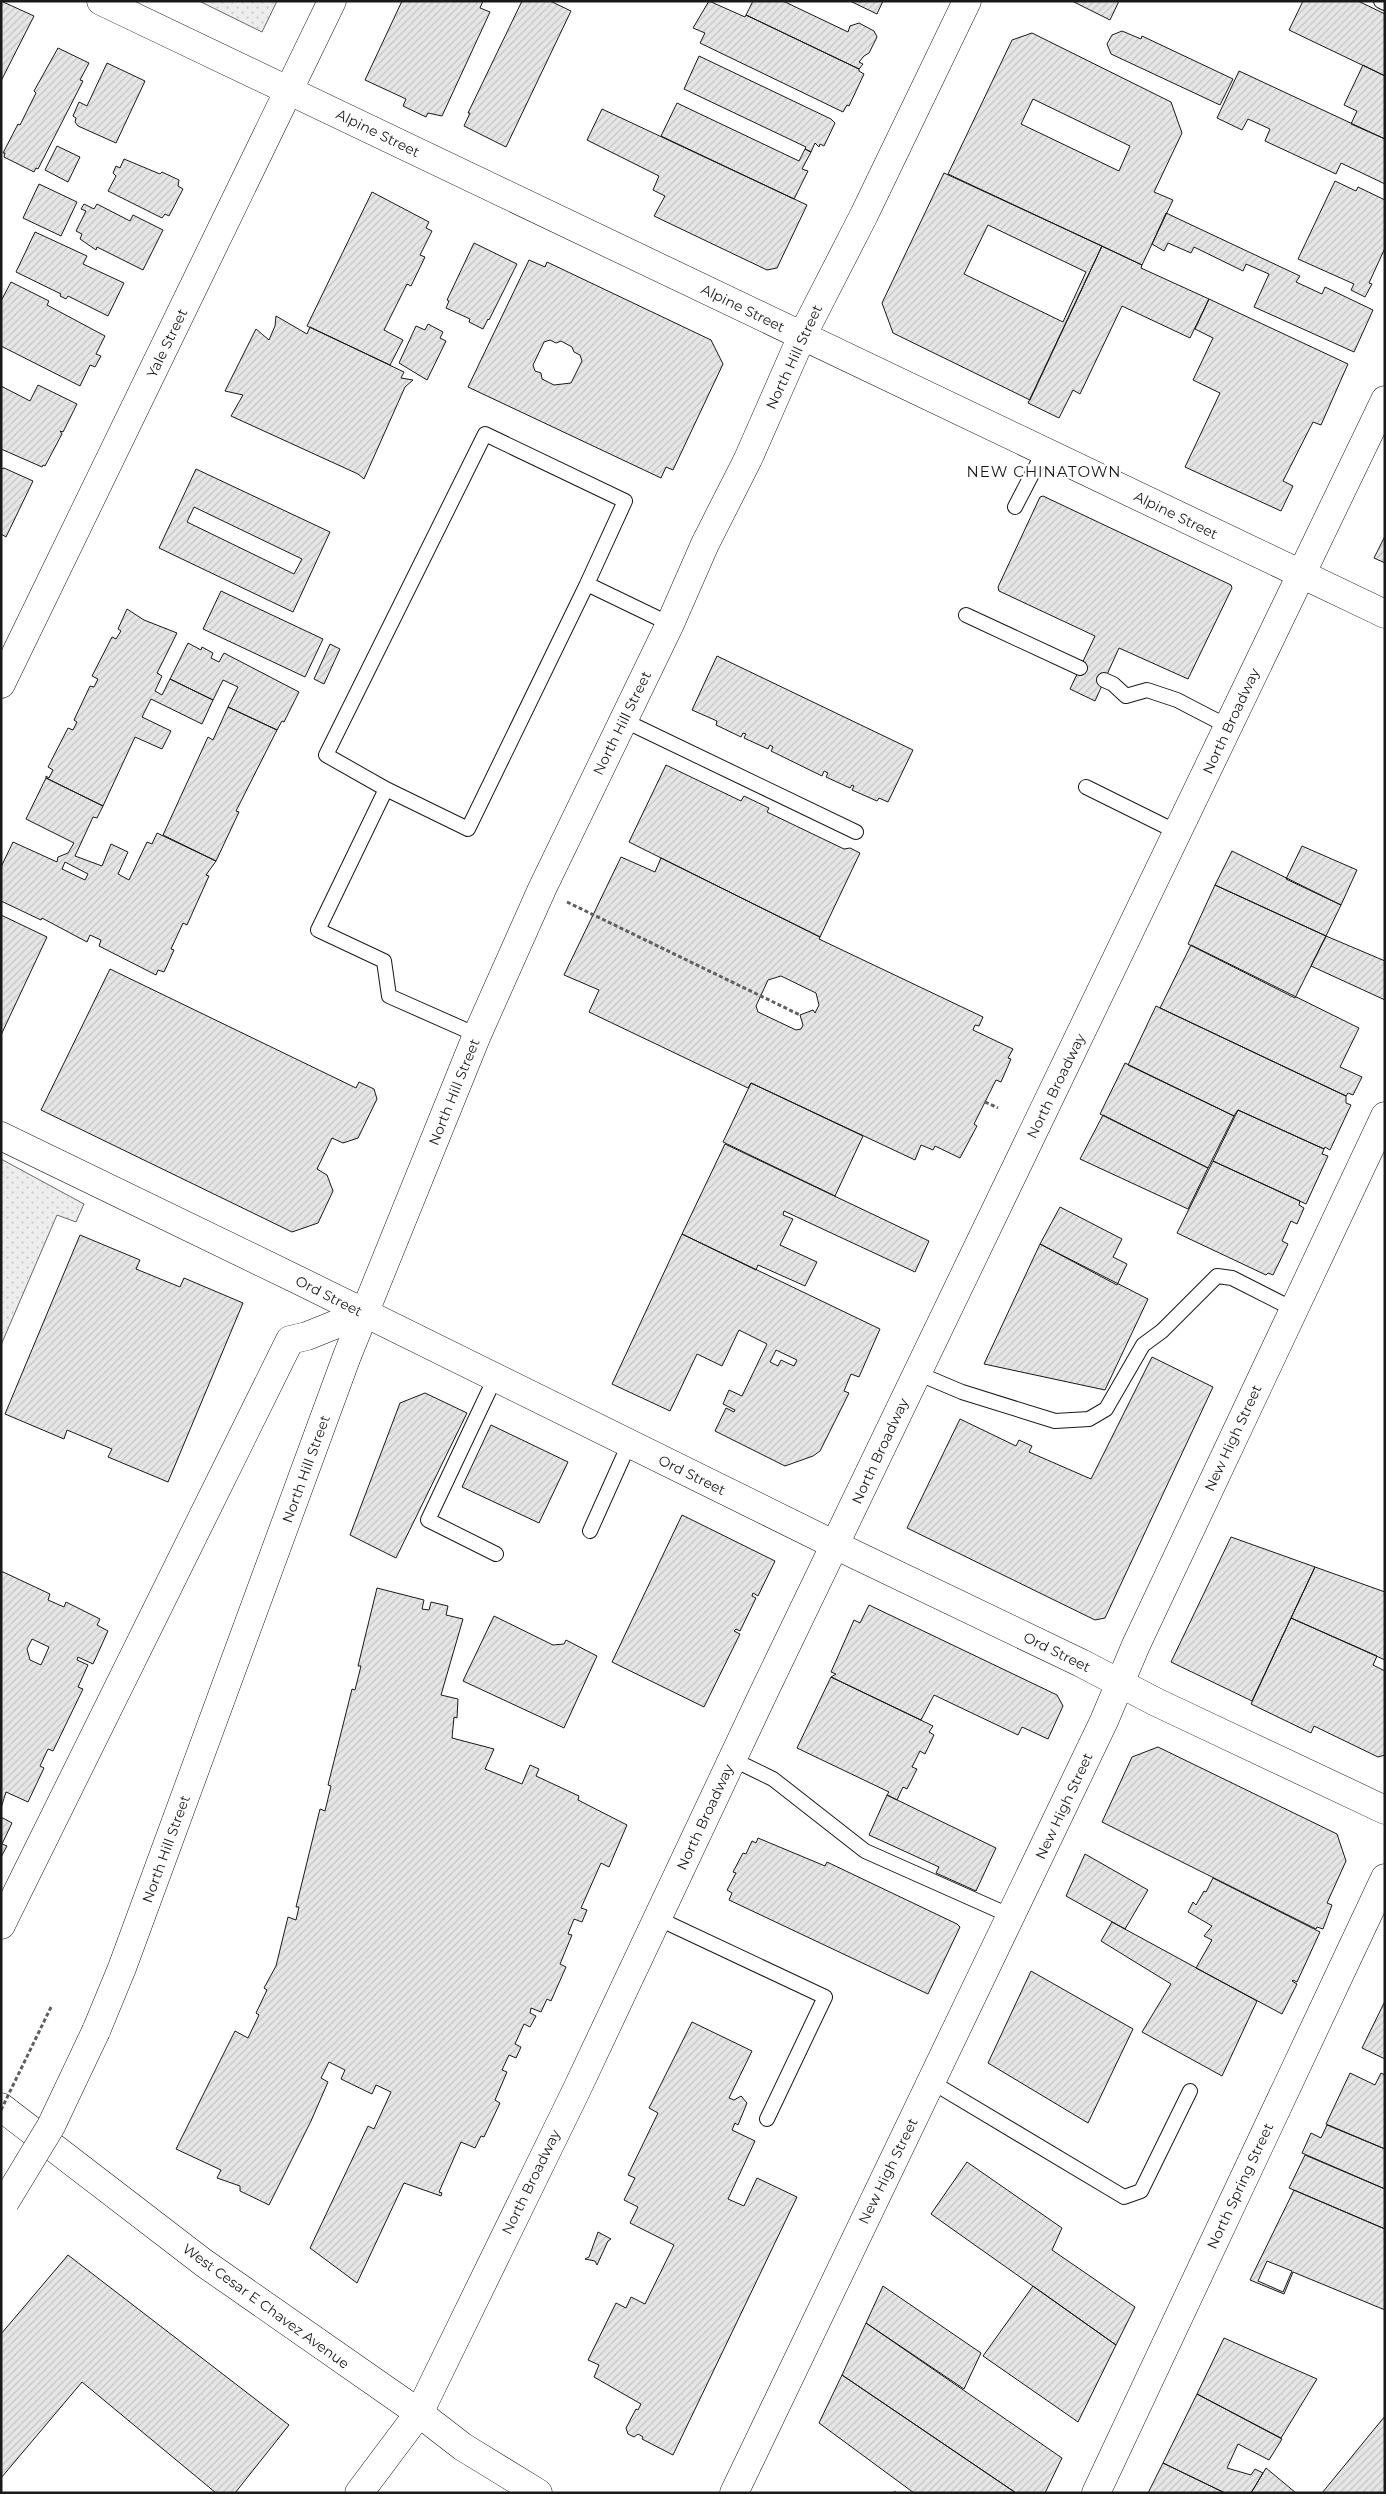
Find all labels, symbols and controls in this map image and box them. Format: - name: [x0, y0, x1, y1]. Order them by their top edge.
- street label: Alpine Street: [333, 105, 423, 161]
- street label: Alpine Street: [698, 280, 788, 336]
- street label: North Hill Street: [762, 301, 826, 412]
- street label: Yale Street: [143, 305, 192, 380]
- district label: NEW CHINATOWN: [967, 462, 1121, 481]
- street label: Alpine Street: [1131, 487, 1221, 543]
- street label: North Broadway: [1199, 665, 1264, 777]
- street label: North Hill Street: [589, 668, 655, 778]
- street label: North Broadway: [1023, 1030, 1089, 1142]
- street label: North Hill Street: [424, 1036, 484, 1148]
- street label: Ord Street: [293, 1271, 366, 1321]
- street label: New High Street: [1200, 1381, 1266, 1494]
- street label: North Broadway: [848, 1395, 913, 1507]
- street label: North Hill Street: [278, 1412, 334, 1525]
- street label: Ord Street: [655, 1451, 729, 1499]
- street label: Ord Street: [1020, 1628, 1094, 1676]
- street label: New High Street: [1031, 1749, 1097, 1862]
- street label: North Broadway: [673, 1761, 738, 1873]
- street label: North Hill Street: [138, 1792, 194, 1905]
- street label: New High Street: [855, 2115, 922, 2227]
- street label: North Spring Street: [1203, 2120, 1277, 2252]
- street label: North Broadway: [498, 2126, 564, 2238]
- street label: West Cesar E Chavez Avenue: [179, 2239, 353, 2373]

